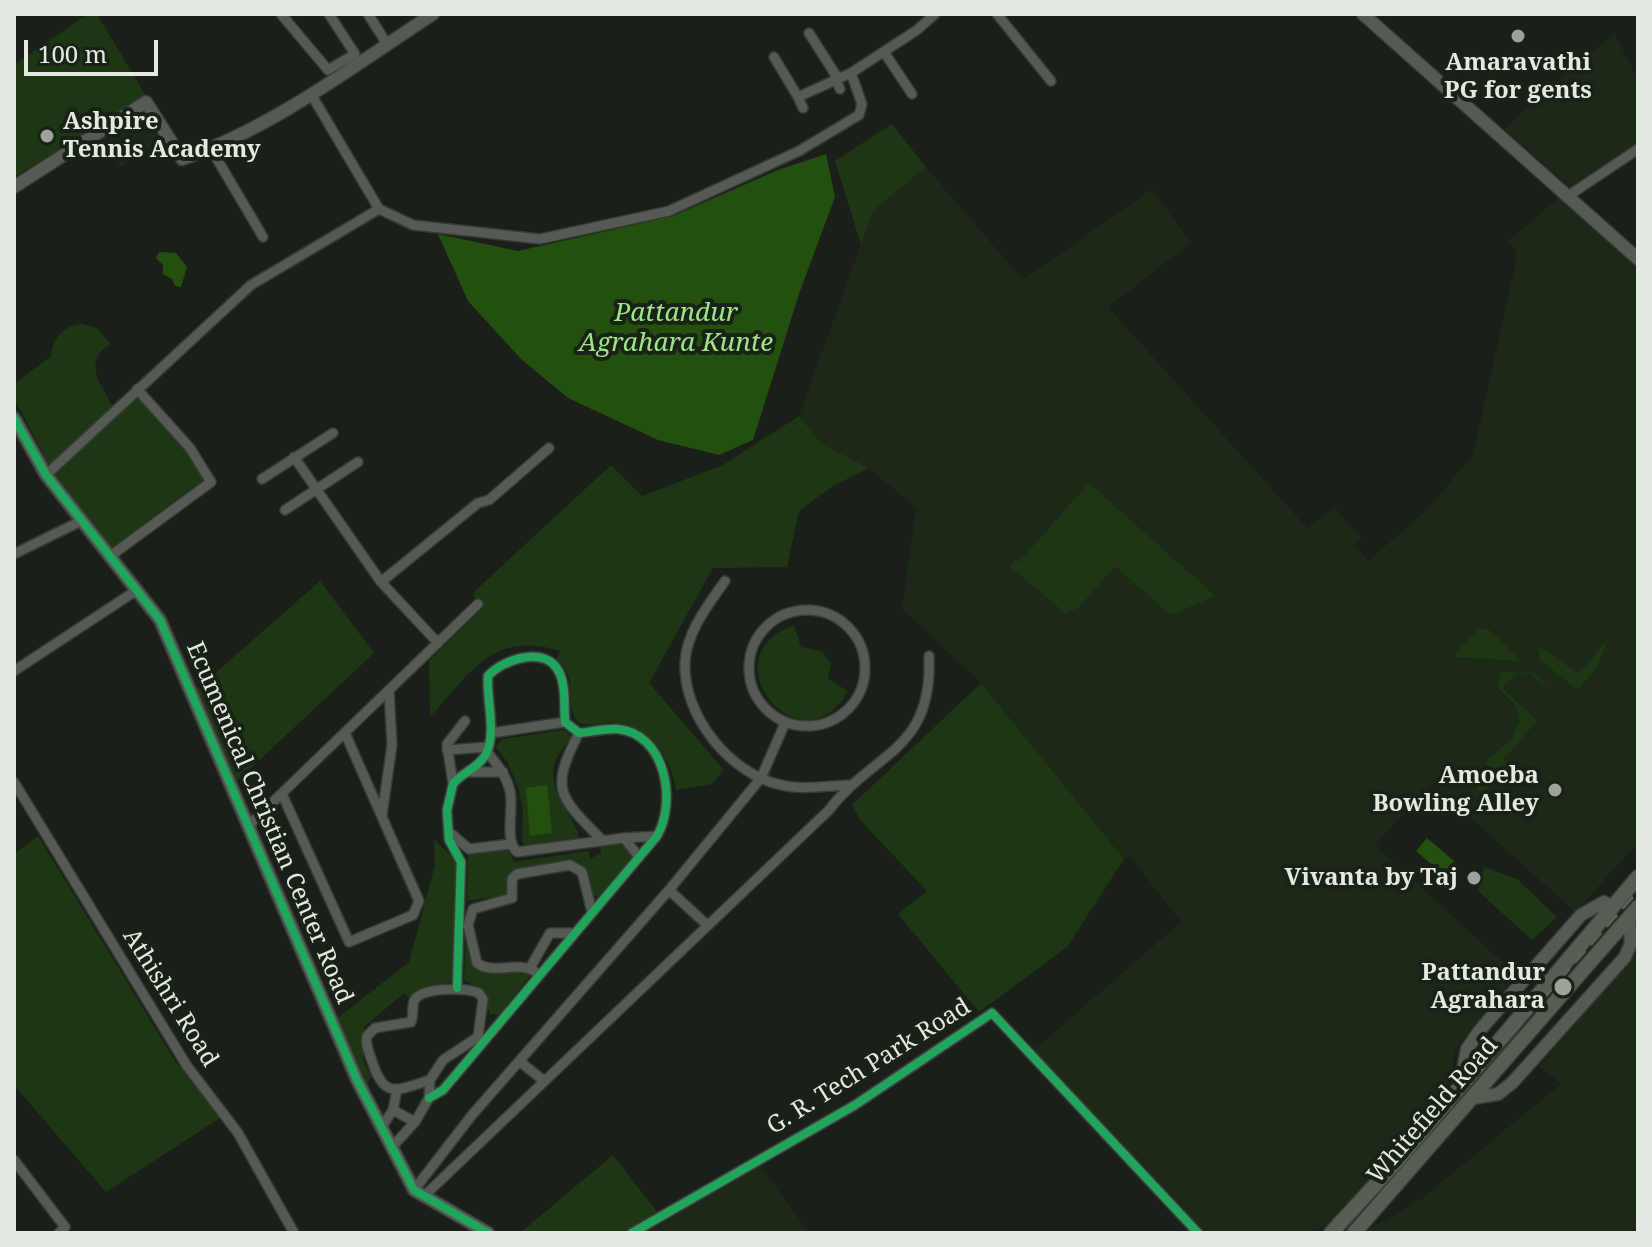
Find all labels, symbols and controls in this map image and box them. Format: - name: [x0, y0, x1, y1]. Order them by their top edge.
- scale bar: [28, 24, 162, 74]
- marker: Amaravathi PG for gents: [1509, 27, 1527, 45]
- text: 100 m: [38, 37, 107, 70]
- place label: Amaravathi PG for gents: [1444, 49, 1592, 105]
- place label: Ashpire Tennis Academy: [63, 108, 261, 164]
- marker: Ashpire Tennis Academy: [38, 127, 56, 145]
- water label: Pattandur Agrahara Kunte: [579, 298, 773, 360]
- street label: Ecumenical Christian Center Road: [179, 638, 359, 1008]
- place label: Amoeba Bowling Alley: [1372, 762, 1539, 818]
- marker: Amoeba Bowling Alley: [1546, 781, 1564, 799]
- place label: Vivanta by Taj: [1285, 864, 1458, 892]
- marker: Vivanta by Taj: [1465, 869, 1483, 887]
- street label: Athishri Road: [116, 924, 224, 1072]
- place label: Pattandur Agrahara: [1421, 959, 1545, 1015]
- marker: Pattandur Agrahara: [1552, 976, 1574, 998]
- street label: G. R. Tech Park Road: [762, 993, 976, 1141]
- street label: Whitefield Road: [1362, 1032, 1504, 1190]

